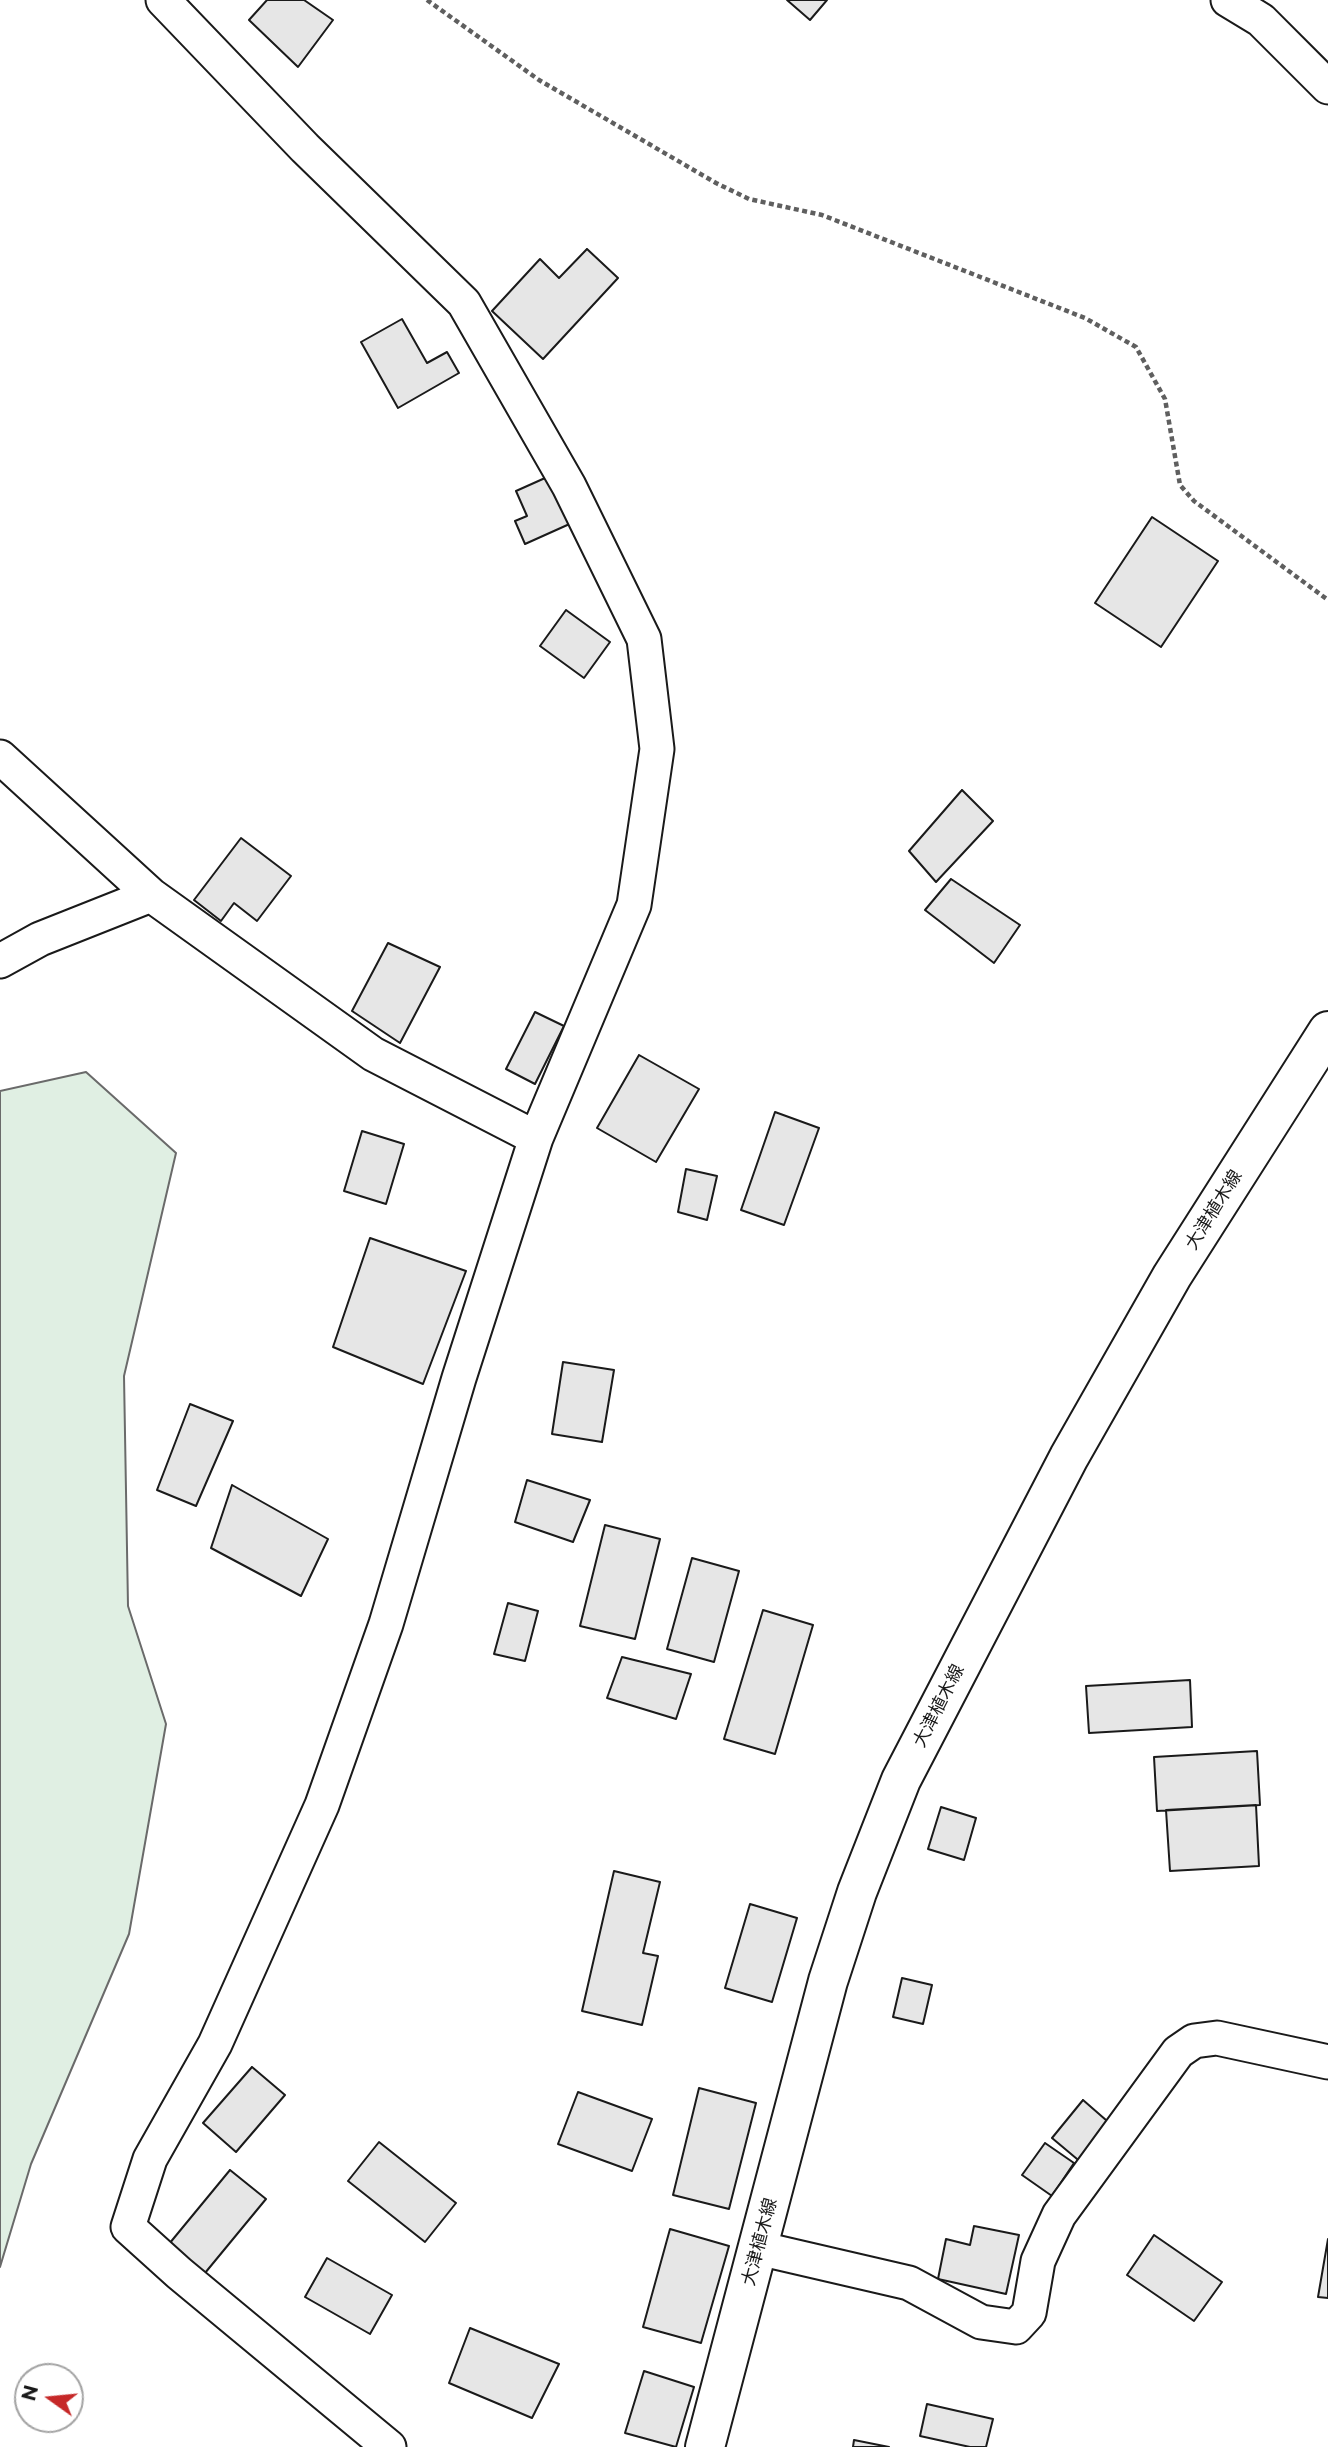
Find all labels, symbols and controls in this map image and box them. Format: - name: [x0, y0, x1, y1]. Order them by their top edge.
- street label: 大津植木線: [1181, 1166, 1247, 1254]
- street label: 大津植木線: [909, 1661, 969, 1751]
- street label: 大津植木線: [738, 2196, 782, 2288]
- north arrow: [14, 2363, 84, 2433]
- text: N: [17, 2383, 43, 2403]

